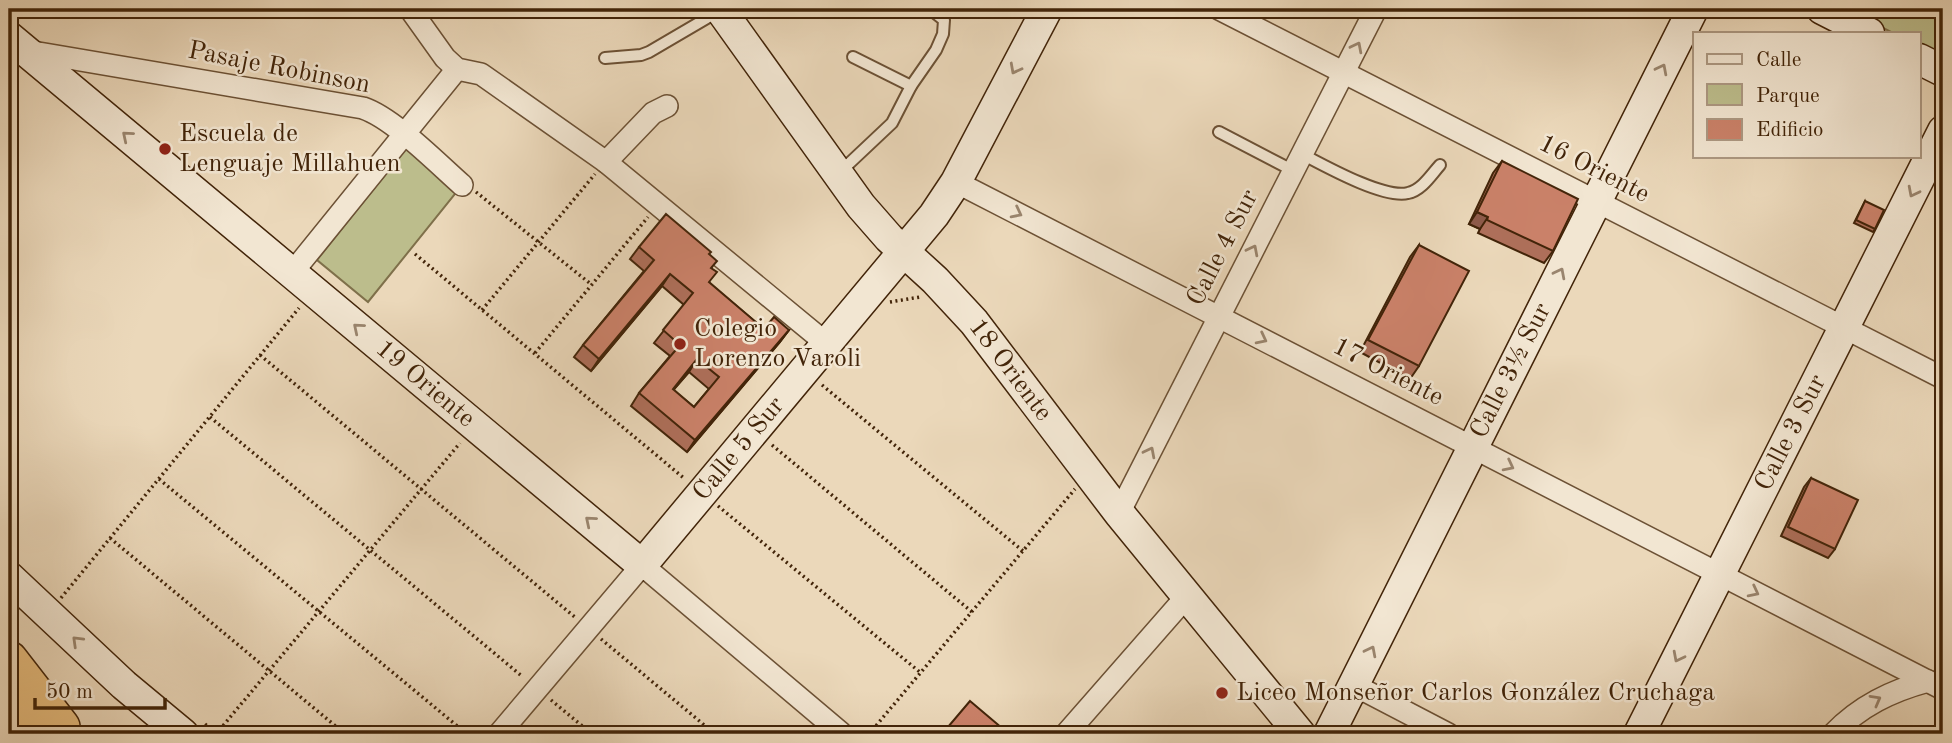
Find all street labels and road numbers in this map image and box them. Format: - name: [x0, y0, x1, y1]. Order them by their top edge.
- street label: Pasaje Robinson: [186, 38, 372, 98]
- street label: 16 Oriente: [1534, 130, 1654, 208]
- street label: Calle 4 Sur: [1183, 185, 1263, 310]
- street label: Calle 3½ Sur: [1466, 299, 1556, 443]
- street label: 18 Oriente: [963, 314, 1057, 426]
- street label: 17 Oriente: [1328, 333, 1448, 411]
- street label: 19 Oriente: [371, 335, 479, 433]
- street label: Calle 3 Sur: [1751, 370, 1831, 495]
- street label: Calle 5 Sur: [688, 392, 790, 506]

